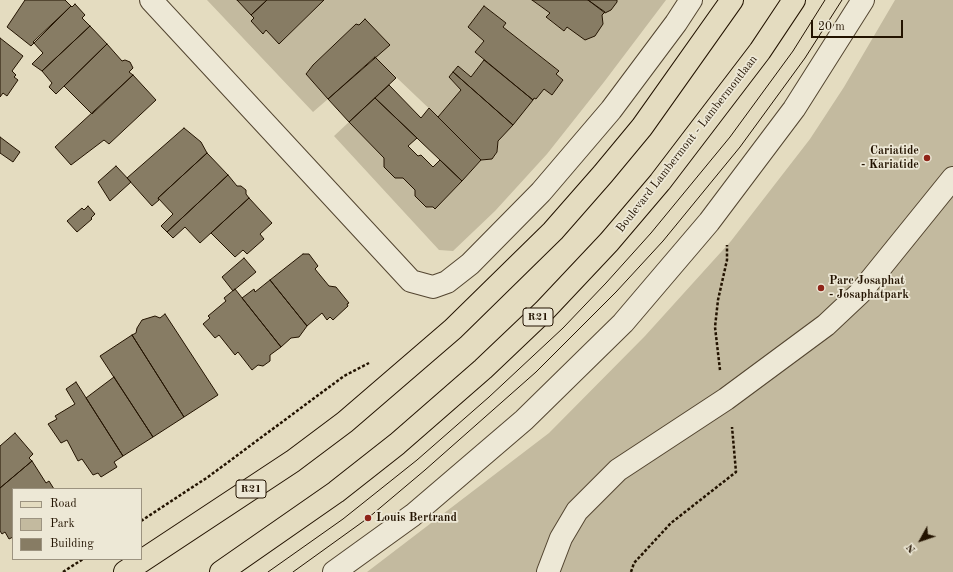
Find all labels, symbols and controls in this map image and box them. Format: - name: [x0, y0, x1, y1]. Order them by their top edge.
- scale bar: [813, 12, 905, 38]
- text: 20 m: [818, 21, 845, 33]
- street label: Boulevard Lambermont - Lambermontlaan: [613, 52, 761, 236]
- place label: Cariatide - Kariatide: [861, 144, 919, 172]
- marker: Cariatide - Kariatide: [922, 153, 932, 163]
- place label: Parc Josaphat - Josaphatpark: [829, 274, 909, 302]
- marker: Parc Josaphat - Josaphatpark: [816, 283, 826, 293]
- road number: R21: [523, 308, 553, 326]
- road number: R21: [236, 480, 266, 498]
- legend: [12, 488, 142, 560]
- text: Road: [50, 498, 77, 510]
- place label: Louis Bertrand: [376, 511, 457, 525]
- marker: Louis Bertrand: [363, 513, 373, 523]
- text: Park: [50, 518, 75, 530]
- north arrow: [901, 520, 941, 560]
- text: Building: [50, 538, 94, 550]
- text: N: [905, 541, 918, 555]

